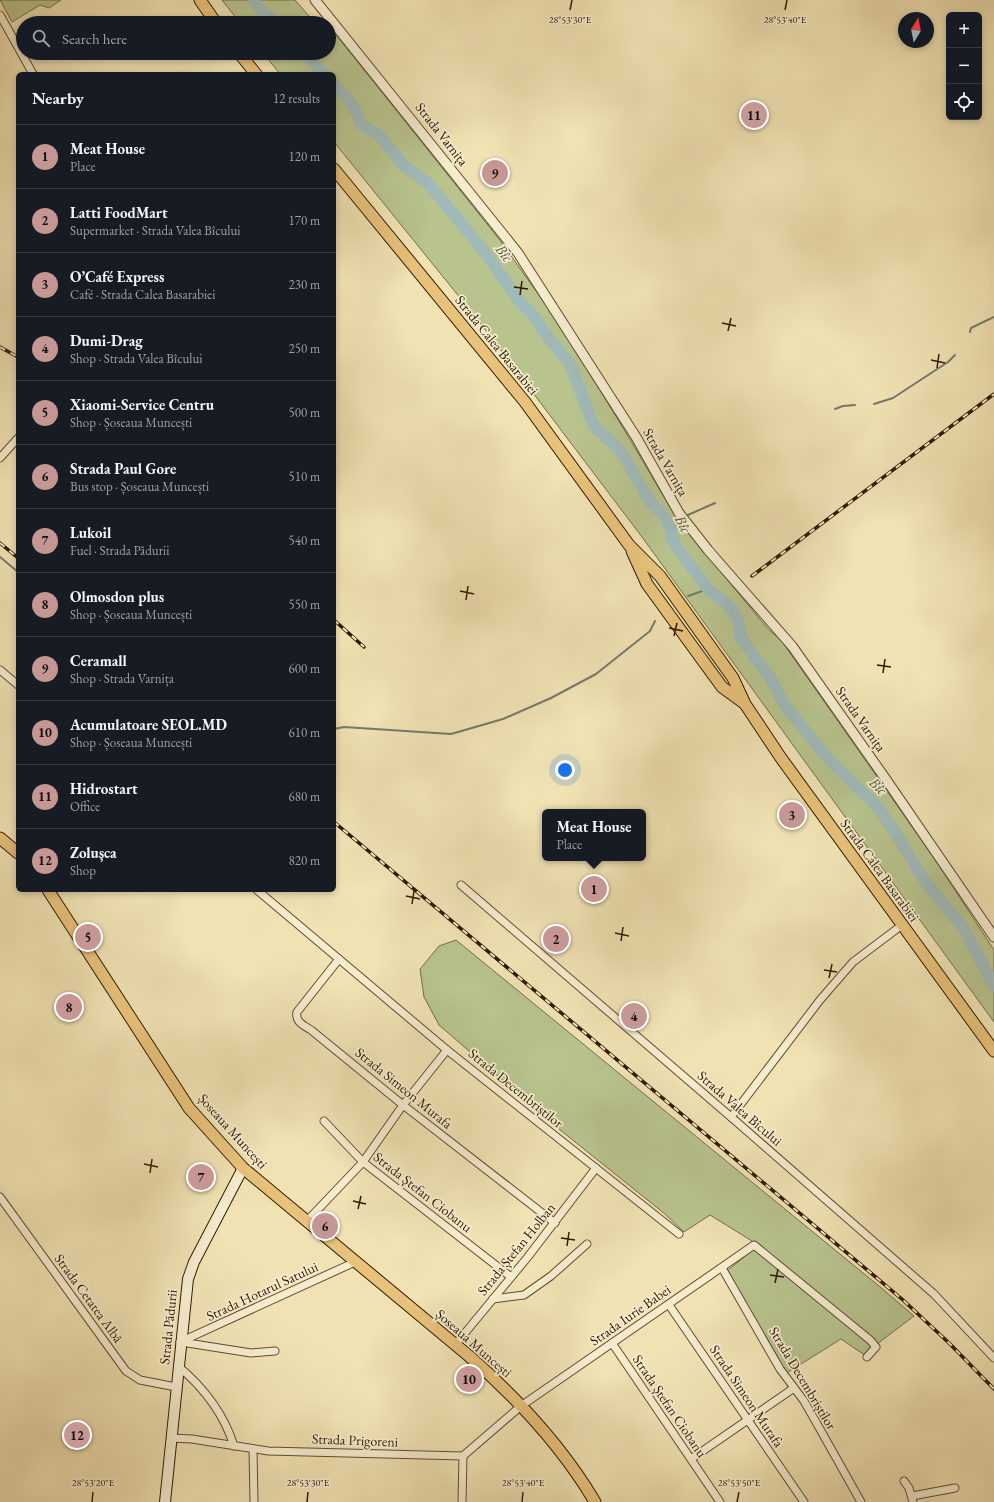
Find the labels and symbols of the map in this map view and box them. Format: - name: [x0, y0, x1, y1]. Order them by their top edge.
- north arrow: [898, 12, 934, 48]
- text: 28°53'30"E: [549, 13, 592, 26]
- text: 28°53'40"E: [764, 13, 807, 26]
- street label: Strada Varnița: [412, 99, 473, 170]
- pin: 11: [741, 100, 767, 130]
- pin: 9: [482, 158, 508, 188]
- water label: Bîc: [491, 239, 517, 266]
- street label: Strada Calea Basarabiei: [451, 292, 543, 399]
- street label: Strada Varnița: [639, 425, 693, 500]
- water label: Bîc: [671, 511, 696, 536]
- street label: Strada Varnița: [832, 683, 890, 756]
- your location: [555, 760, 575, 780]
- water label: Bîc: [865, 772, 891, 799]
- pin: 3: [779, 800, 805, 830]
- street label: Strada Calea Basarabiei: [837, 815, 924, 926]
- pin: 1: [581, 874, 607, 904]
- pin: 5: [75, 922, 101, 952]
- pin: 2: [543, 924, 569, 954]
- pin: 8: [56, 992, 82, 1022]
- pin: 4: [621, 1001, 647, 1031]
- street label: Strada Simeon Murafa: [352, 1043, 457, 1133]
- street label: Strada Decembriștilor: [465, 1044, 567, 1132]
- street label: Strada Valea Bîcului: [694, 1066, 786, 1150]
- street label: Șoseaua Muncești: [194, 1090, 272, 1173]
- street label: Strada Ștefan Ciobanu: [370, 1148, 476, 1237]
- pin: 7: [188, 1162, 214, 1192]
- street label: Strada Ștefan Holban: [473, 1198, 559, 1299]
- pin: 6: [312, 1211, 338, 1241]
- street label: Strada Cetatea Albă: [51, 1250, 128, 1346]
- street label: Strada Hotarul Satului: [203, 1257, 321, 1325]
- street label: Strada Iurie Babei: [586, 1280, 675, 1350]
- street label: Strada Pădurii: [155, 1288, 181, 1365]
- street label: Șoseaua Muncești: [432, 1305, 516, 1381]
- street label: Strada Decembriștilor: [765, 1323, 841, 1433]
- street label: Strada Simeon Murafa: [706, 1341, 788, 1451]
- street label: Strada Ștefan Ciobanu: [629, 1351, 711, 1461]
- pin: 10: [456, 1364, 482, 1394]
- pin: 12: [64, 1420, 90, 1450]
- street label: Strada Prigoreni: [311, 1429, 399, 1451]
- text: 28°53'20"E: [72, 1476, 115, 1489]
- text: 28°53'30"E: [287, 1476, 330, 1489]
- text: 28°53'40"E: [502, 1476, 545, 1489]
- text: 28°53'50"E: [718, 1476, 761, 1489]

